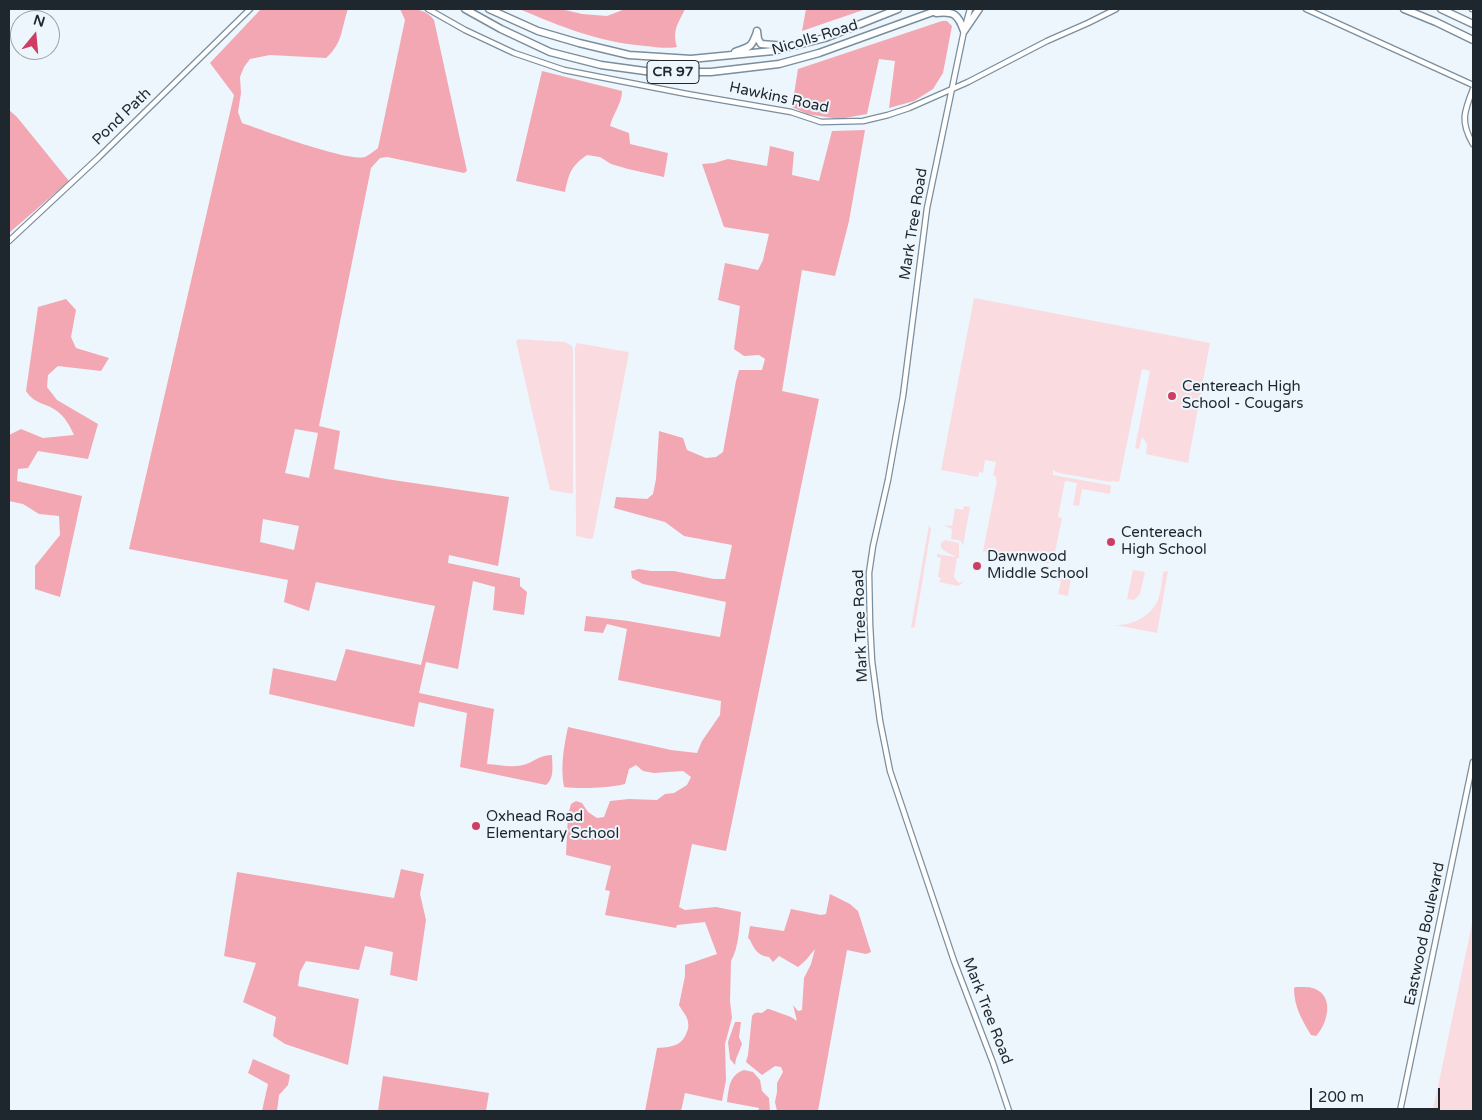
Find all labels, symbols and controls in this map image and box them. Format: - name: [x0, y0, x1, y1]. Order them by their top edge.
- north arrow: [10, 10, 60, 60]
- text: N: [31, 11, 47, 31]
- street label: Nicolls Road: [770, 16, 860, 60]
- road number: CR 97: [647, 61, 699, 84]
- street label: Hawkins Road: [728, 79, 830, 117]
- street label: Pond Path: [89, 85, 155, 149]
- street label: Mark Tree Road: [896, 167, 932, 281]
- place label: Centereach High School - Cougars: [1182, 378, 1304, 413]
- marker: Centereach High School - Cougars: [1166, 390, 1178, 402]
- place label: Centereach High School: [1121, 524, 1207, 559]
- marker: Centereach High School: [1105, 536, 1117, 548]
- place label: Dawnwood Middle School: [987, 548, 1088, 583]
- marker: Dawnwood Middle School: [971, 560, 983, 572]
- street label: Mark Tree Road: [850, 569, 872, 683]
- place label: Oxhead Road Elementary School: [486, 808, 619, 843]
- marker: Oxhead Road Elementary School: [470, 820, 482, 832]
- street label: Eastwood Boulevard: [1401, 861, 1449, 1007]
- street label: Mark Tree Road: [958, 955, 1016, 1067]
- scale bar: [1312, 1078, 1442, 1110]
- text: 200 m: [1318, 1088, 1364, 1106]

